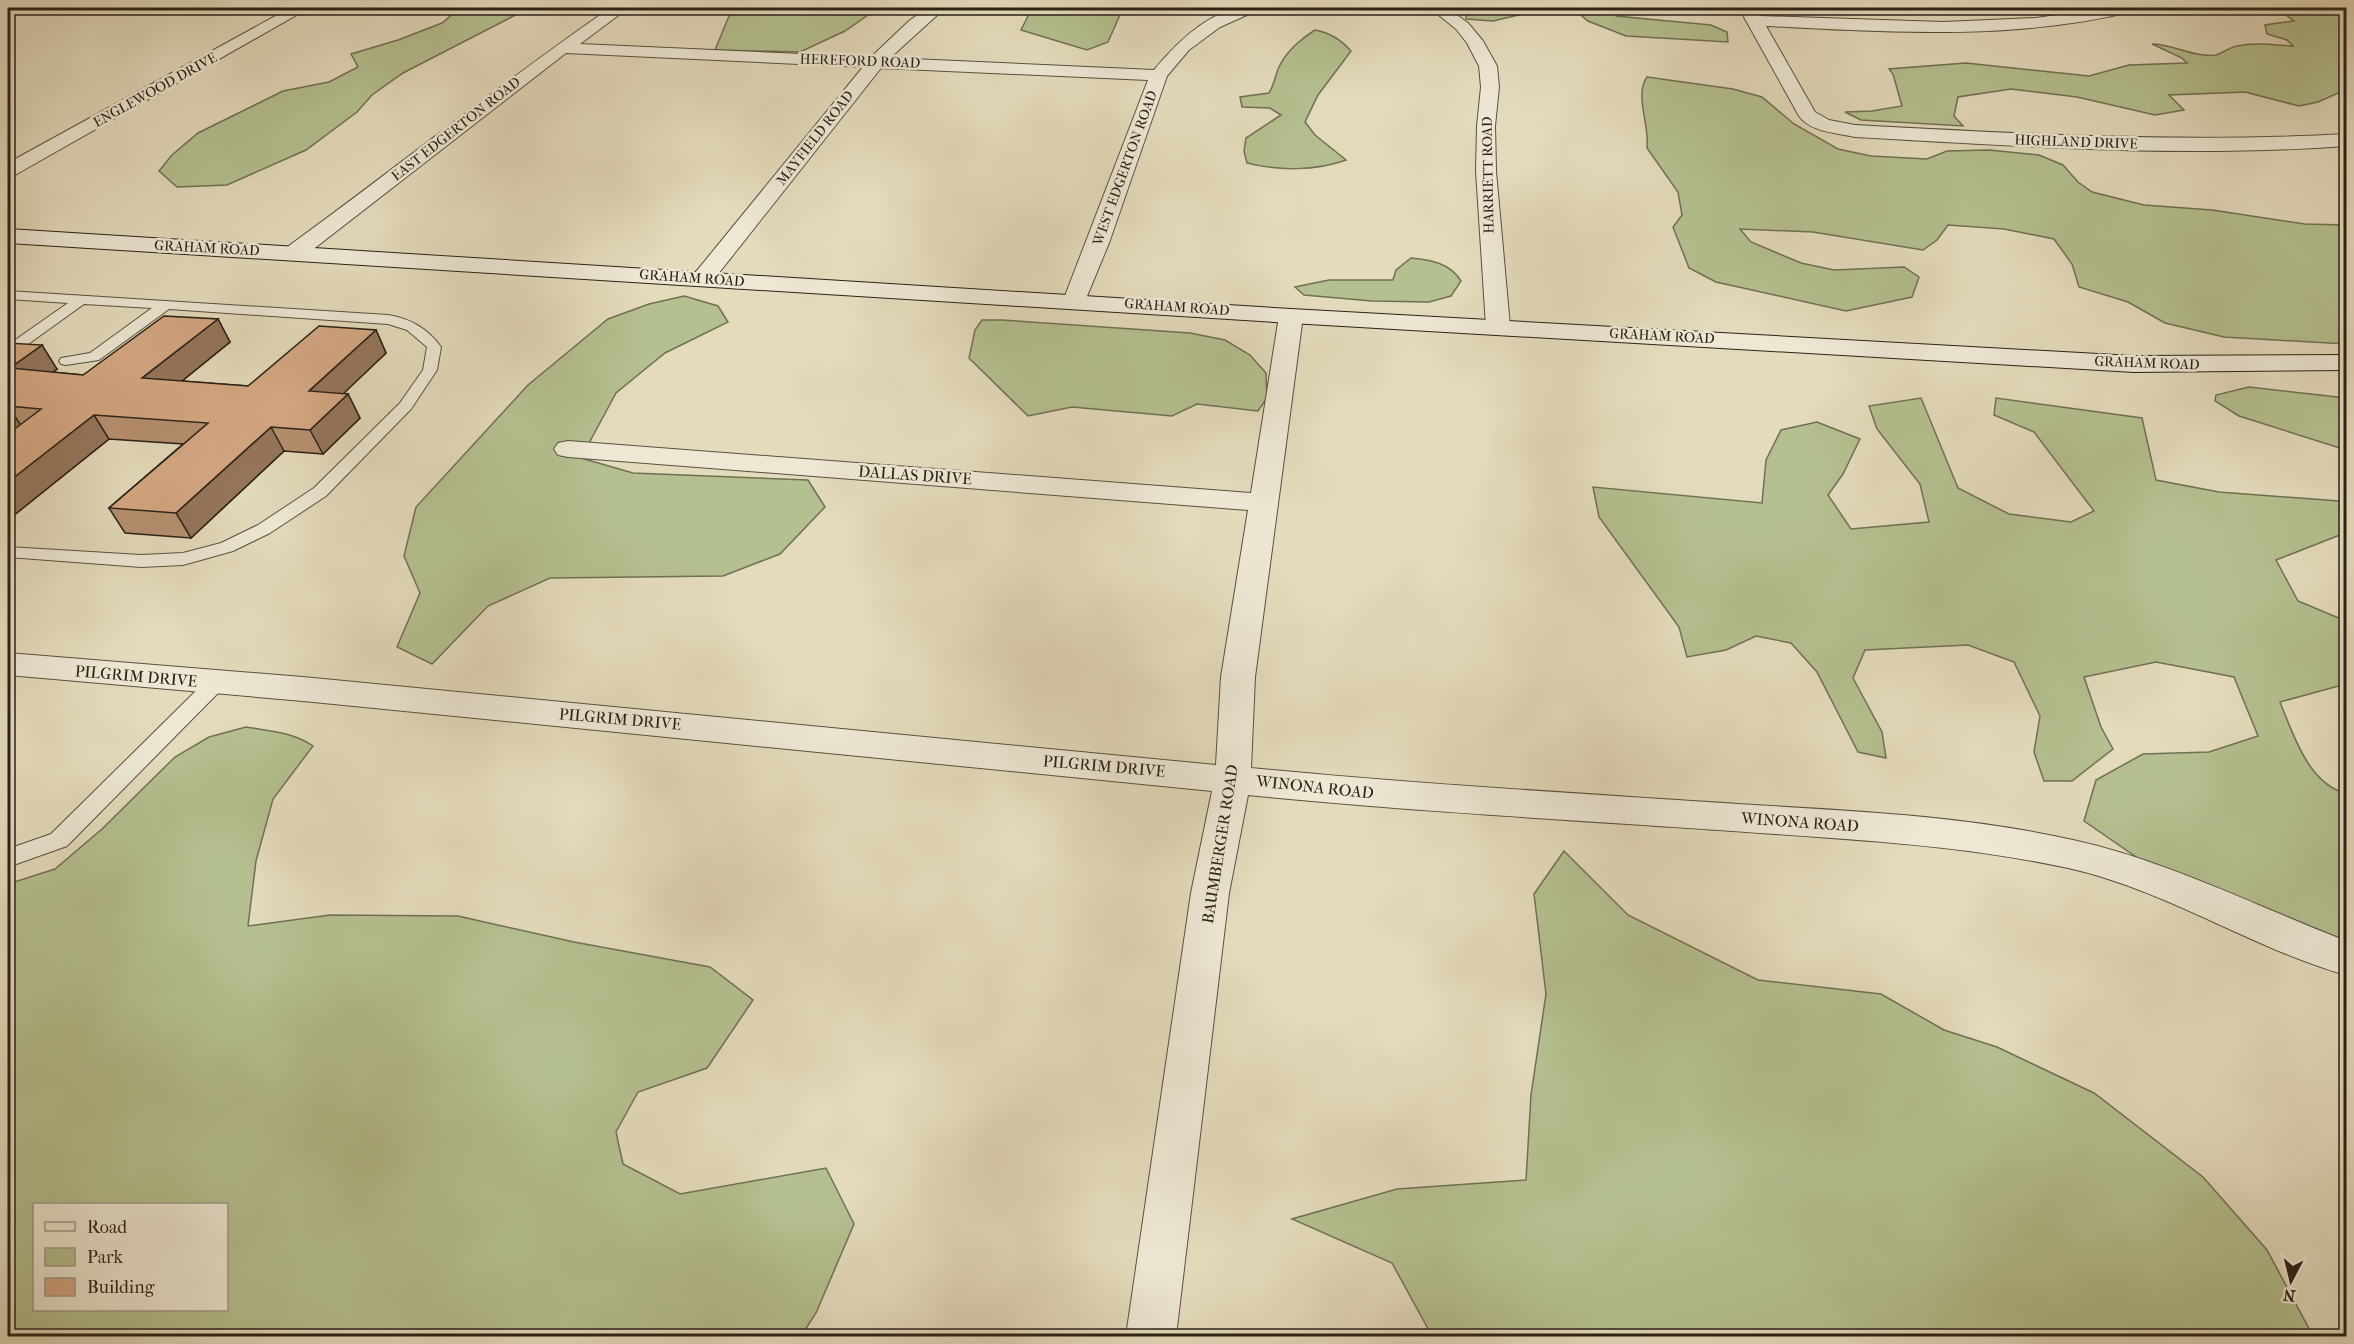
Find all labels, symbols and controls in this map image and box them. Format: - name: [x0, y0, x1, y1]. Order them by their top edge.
- street label: ENGLEWOOD DRIVE: [90, 49, 220, 131]
- street label: HEREFORD ROAD: [799, 50, 921, 72]
- street label: EAST EDGERTON ROAD: [388, 73, 524, 185]
- street label: MAYFIELD ROAD: [773, 87, 857, 189]
- street label: WEST EDGERTON ROAD: [1089, 88, 1161, 249]
- street label: HARRIETT ROAD: [1478, 116, 1498, 234]
- street label: HIGHLAND DRIVE: [2014, 131, 2138, 153]
- street label: GRAHAM ROAD: [154, 237, 260, 259]
- street label: GRAHAM ROAD: [639, 266, 745, 290]
- street label: GRAHAM ROAD: [1124, 295, 1230, 319]
- street label: GRAHAM ROAD: [1609, 325, 1715, 347]
- street label: GRAHAM ROAD: [2094, 353, 2200, 373]
- street label: DALLAS DRIVE: [858, 462, 973, 488]
- street label: PILGRIM DRIVE: [74, 661, 198, 691]
- street label: PILGRIM DRIVE: [558, 704, 682, 734]
- street label: PILGRIM DRIVE: [1042, 751, 1166, 781]
- street label: BAUMBERGER ROAD: [1198, 763, 1242, 925]
- street label: WINONA ROAD: [1254, 771, 1375, 803]
- street label: WINONA ROAD: [1739, 808, 1860, 836]
- legend: [33, 1203, 228, 1311]
- text: Road: [87, 1217, 127, 1238]
- text: Park: [87, 1247, 124, 1268]
- north arrow: [2261, 1251, 2321, 1311]
- text: Building: [87, 1277, 155, 1298]
- text: N: [2281, 1285, 2296, 1306]

